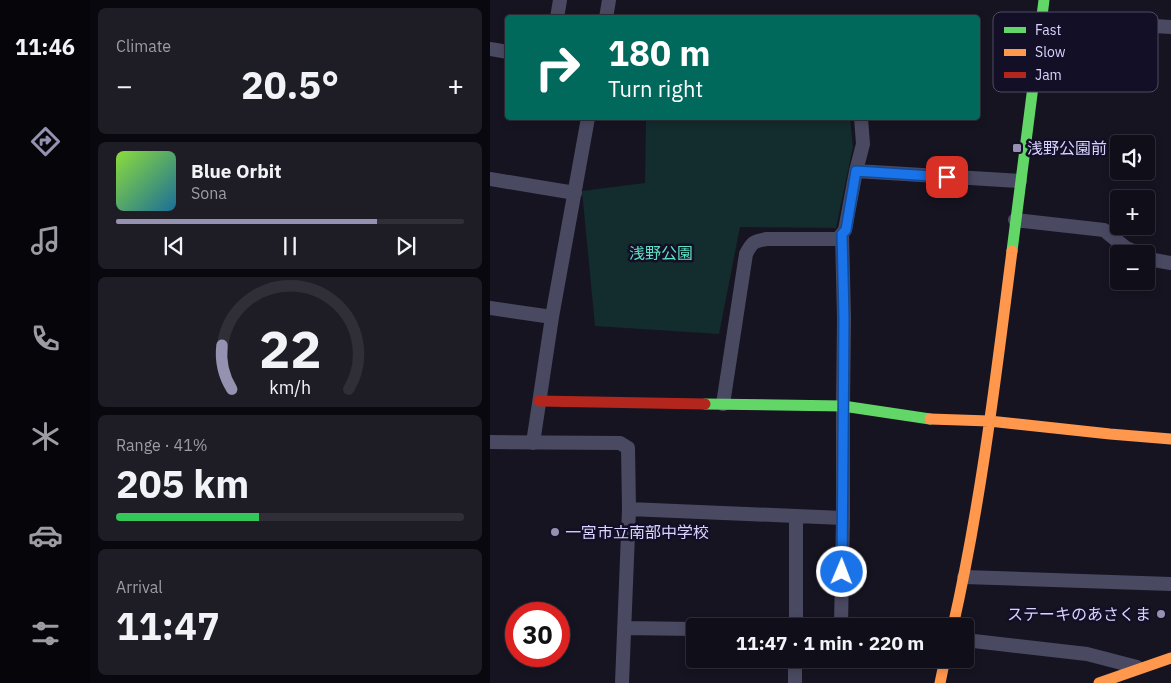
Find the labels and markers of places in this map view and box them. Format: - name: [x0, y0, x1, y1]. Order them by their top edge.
- place label: 浅野公園前: [1027, 138, 1107, 158]
- marker: 浅野公園前: [1011, 142, 1023, 154]
- pin: [926, 156, 968, 198]
- place label: 一宮市立南部中学校: [565, 522, 709, 542]
- marker: 一宮市立南部中学校: [549, 526, 561, 538]
- place label: ステーキのあさくま: [1007, 604, 1151, 624]
- marker: ステーキのあさくま: [1155, 608, 1167, 620]

